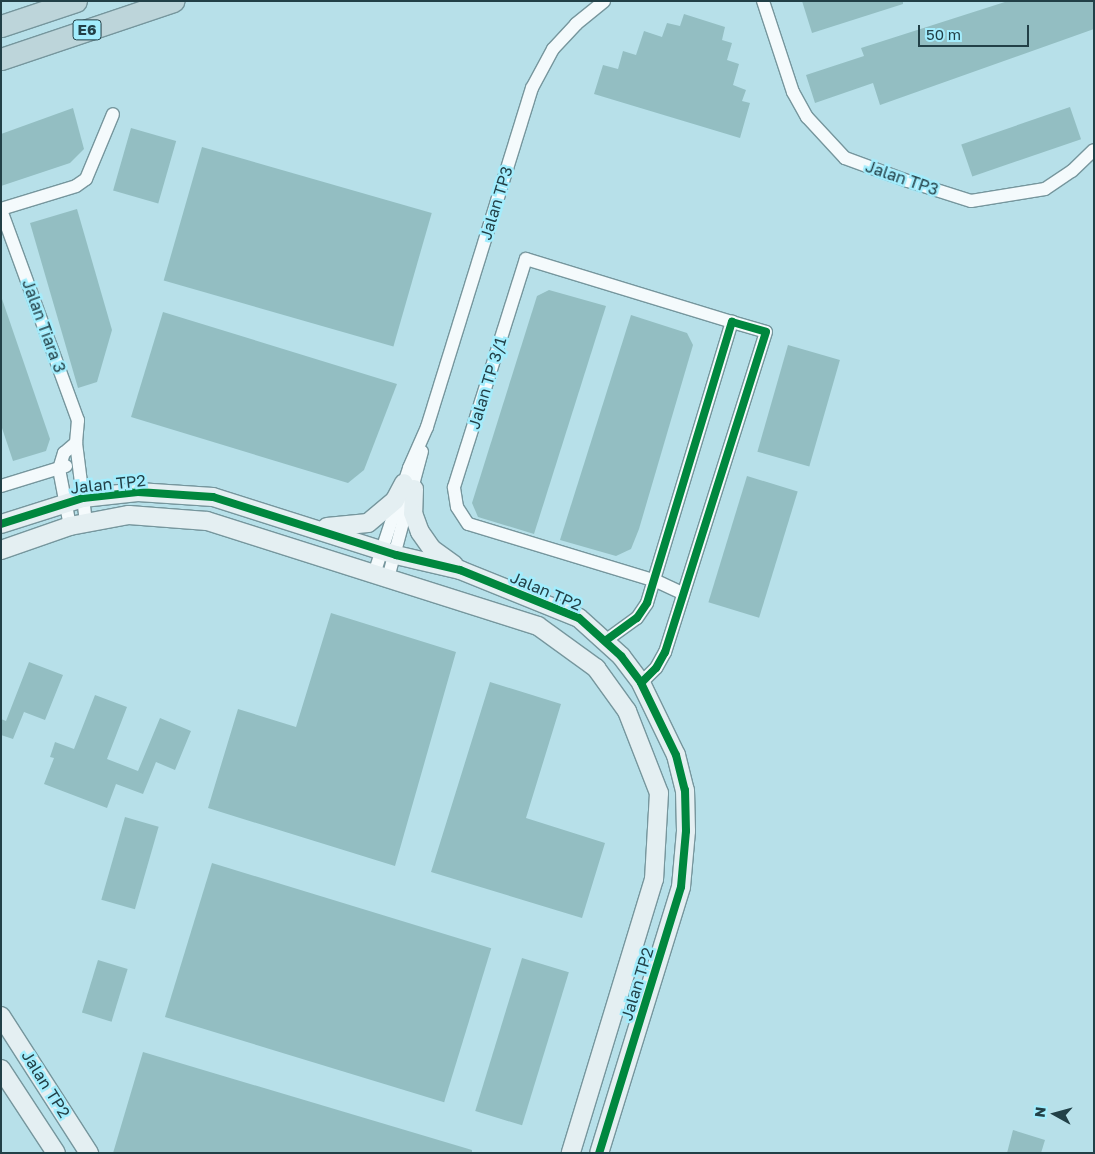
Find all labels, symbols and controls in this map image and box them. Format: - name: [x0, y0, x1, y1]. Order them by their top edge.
- scale bar: [920, 15, 1031, 47]
- road number: E6: [72, 18, 102, 42]
- text: 50 m: [926, 25, 961, 43]
- street label: Jalan TP3: [863, 157, 941, 199]
- street label: Jalan TP3: [476, 164, 516, 242]
- street label: Jalan Tiara 3: [18, 277, 70, 375]
- street label: Jalan TP 3/1: [464, 335, 510, 431]
- street label: Jalan TP2: [69, 471, 147, 497]
- street label: Jalan TP2: [507, 567, 585, 615]
- street label: Jalan TP2: [617, 945, 657, 1023]
- street label: Jalan TP2: [18, 1047, 74, 1121]
- north arrow: [1030, 1089, 1080, 1139]
- text: N: [1031, 1106, 1049, 1118]

